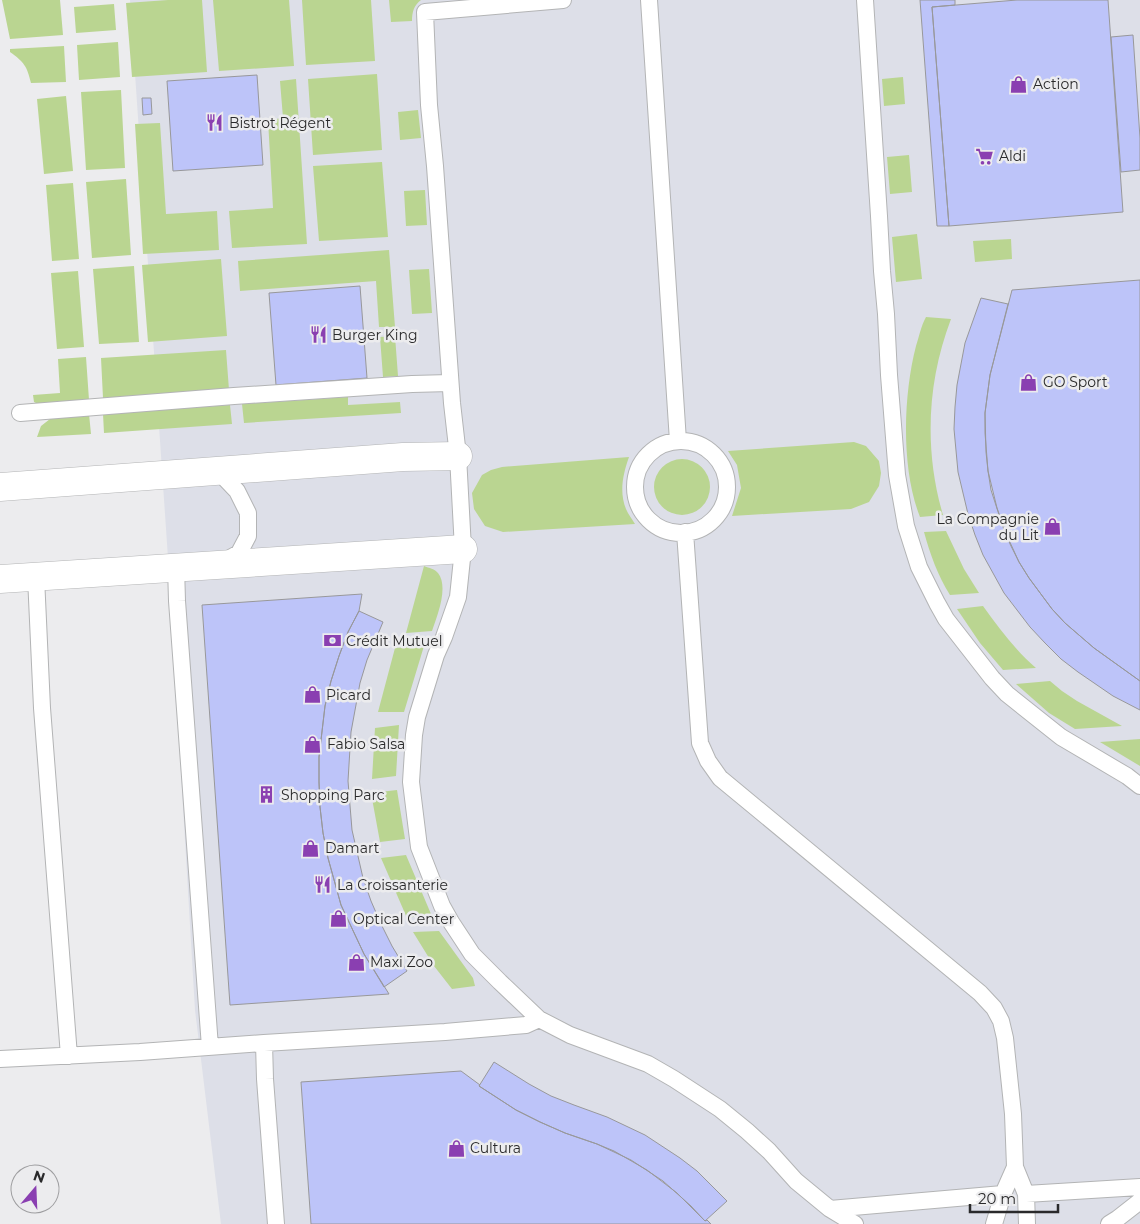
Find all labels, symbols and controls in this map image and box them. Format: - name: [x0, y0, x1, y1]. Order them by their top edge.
- shop icon: Action: [1009, 74, 1029, 94]
- place label: Action: [1033, 75, 1079, 93]
- restaurant icon: Bistrot Régent: [205, 113, 225, 133]
- place label: Bistrot Régent: [229, 114, 331, 132]
- supermarket icon: Aldi: [975, 146, 995, 166]
- place label: Aldi: [999, 147, 1026, 165]
- restaurant icon: Burger King: [308, 325, 328, 345]
- place label: Burger King: [332, 326, 418, 344]
- shop icon: GO Sport: [1019, 372, 1039, 392]
- place label: GO Sport: [1043, 373, 1108, 391]
- place label: La Compagnie du Lit: [937, 510, 1039, 544]
- shop icon: La Compagnie du Lit: [1043, 517, 1063, 537]
- bank icon: Crédit Mutuel: [322, 631, 342, 651]
- place label: Crédit Mutuel: [346, 632, 442, 650]
- shop icon: Picard: [302, 685, 322, 705]
- place label: Picard: [326, 686, 371, 704]
- shop icon: Fabio Salsa: [303, 734, 323, 754]
- place label: Fabio Salsa: [327, 735, 405, 753]
- building icon: Shopping Parc: [257, 785, 277, 805]
- place label: Shopping Parc: [281, 786, 385, 804]
- shop icon: Damart: [301, 838, 321, 858]
- place label: Damart: [325, 839, 380, 857]
- restaurant icon: La Croissanterie: [313, 875, 333, 895]
- place label: La Croissanterie: [337, 876, 448, 894]
- shop icon: Optical Center: [329, 909, 349, 929]
- place label: Optical Center: [353, 910, 455, 928]
- shop icon: Maxi Zoo: [346, 952, 366, 972]
- place label: Maxi Zoo: [370, 953, 433, 971]
- shop icon: Cultura: [446, 1138, 466, 1158]
- place label: Cultura: [470, 1139, 521, 1157]
- north arrow: [10, 1164, 60, 1214]
- text: N: [31, 1166, 48, 1187]
- scale bar: [970, 1182, 1058, 1214]
- text: 20 m: [978, 1189, 1016, 1208]

